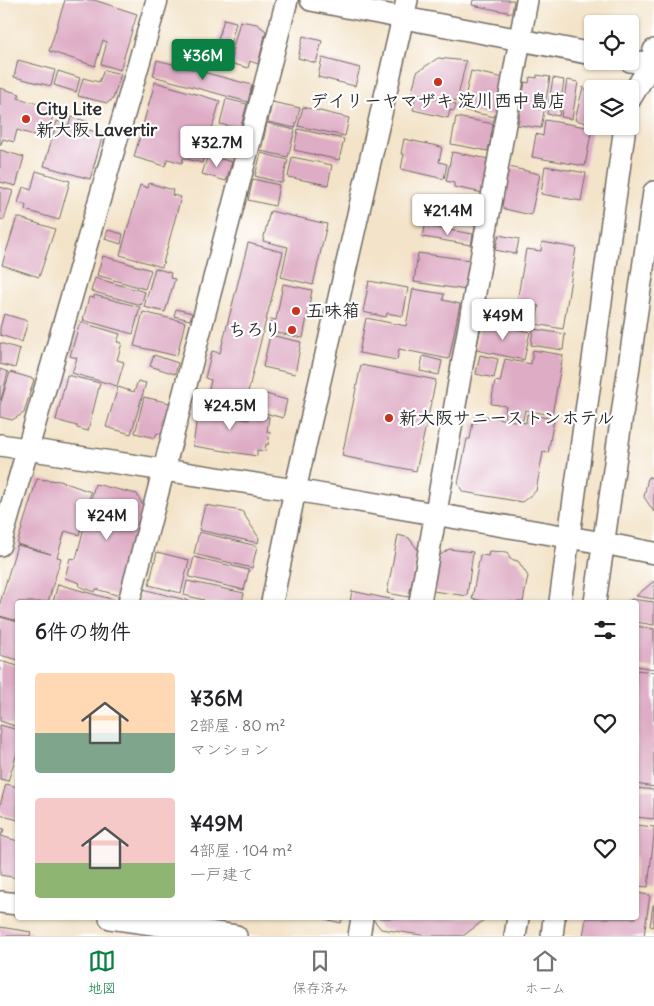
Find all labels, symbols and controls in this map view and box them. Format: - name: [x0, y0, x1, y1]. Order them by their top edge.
- map controls: [584, 15, 639, 135]
- button: locate: [584, 15, 639, 70]
- pin: ¥36M: [173, 38, 233, 81]
- text: ¥36M: [183, 45, 223, 65]
- marker: デイリーヤマザキ 淀川西中島店: [432, 76, 444, 88]
- button: layers: [584, 80, 639, 135]
- place label: デイリーヤマザキ 淀川西中島店: [310, 89, 566, 112]
- place label: City Lite 新大阪 Lavertir: [36, 97, 158, 141]
- marker: City Lite 新大阪 Lavertir: [20, 113, 32, 125]
- pin: ¥32.7M: [176, 126, 258, 168]
- text: ¥32.7M: [191, 132, 243, 152]
- pin: ¥21.4M: [407, 194, 489, 236]
- text: ¥21.4M: [423, 200, 473, 220]
- pin: ¥49M: [473, 298, 533, 341]
- place label: 五味箱: [306, 299, 360, 322]
- marker: 五味箱: [290, 305, 302, 317]
- text: ¥49M: [483, 305, 523, 325]
- place label: ちろり: [228, 318, 282, 341]
- marker: ちろり: [286, 324, 298, 336]
- pin: ¥24.5M: [189, 388, 271, 431]
- text: ¥24.5M: [204, 395, 256, 415]
- place label: 新大阪サニーストンホテル: [399, 406, 614, 429]
- marker: 新大阪サニーストンホテル: [383, 412, 395, 424]
- pin: ¥24M: [77, 498, 137, 541]
- text: ¥24M: [87, 505, 127, 525]
- icon: filters: [591, 616, 619, 644]
- text: 6件の物件: [35, 618, 131, 645]
- text: ¥36M: [190, 685, 243, 712]
- icon: home: [75, 693, 135, 753]
- icon: heart: [591, 709, 619, 737]
- text: 2部屋 · 80 m²: [190, 715, 286, 735]
- text: マンション: [190, 739, 269, 759]
- text: ¥49M: [190, 810, 244, 837]
- icon: home: [75, 818, 135, 878]
- icon: heart: [591, 834, 619, 862]
- text: 4部屋 · 104 m²: [190, 840, 292, 860]
- text: 一戸建て: [190, 864, 254, 884]
- tab: 地図: [88, 947, 116, 997]
- tab: 保存済み: [292, 947, 348, 997]
- tab: ホーム: [524, 947, 566, 997]

